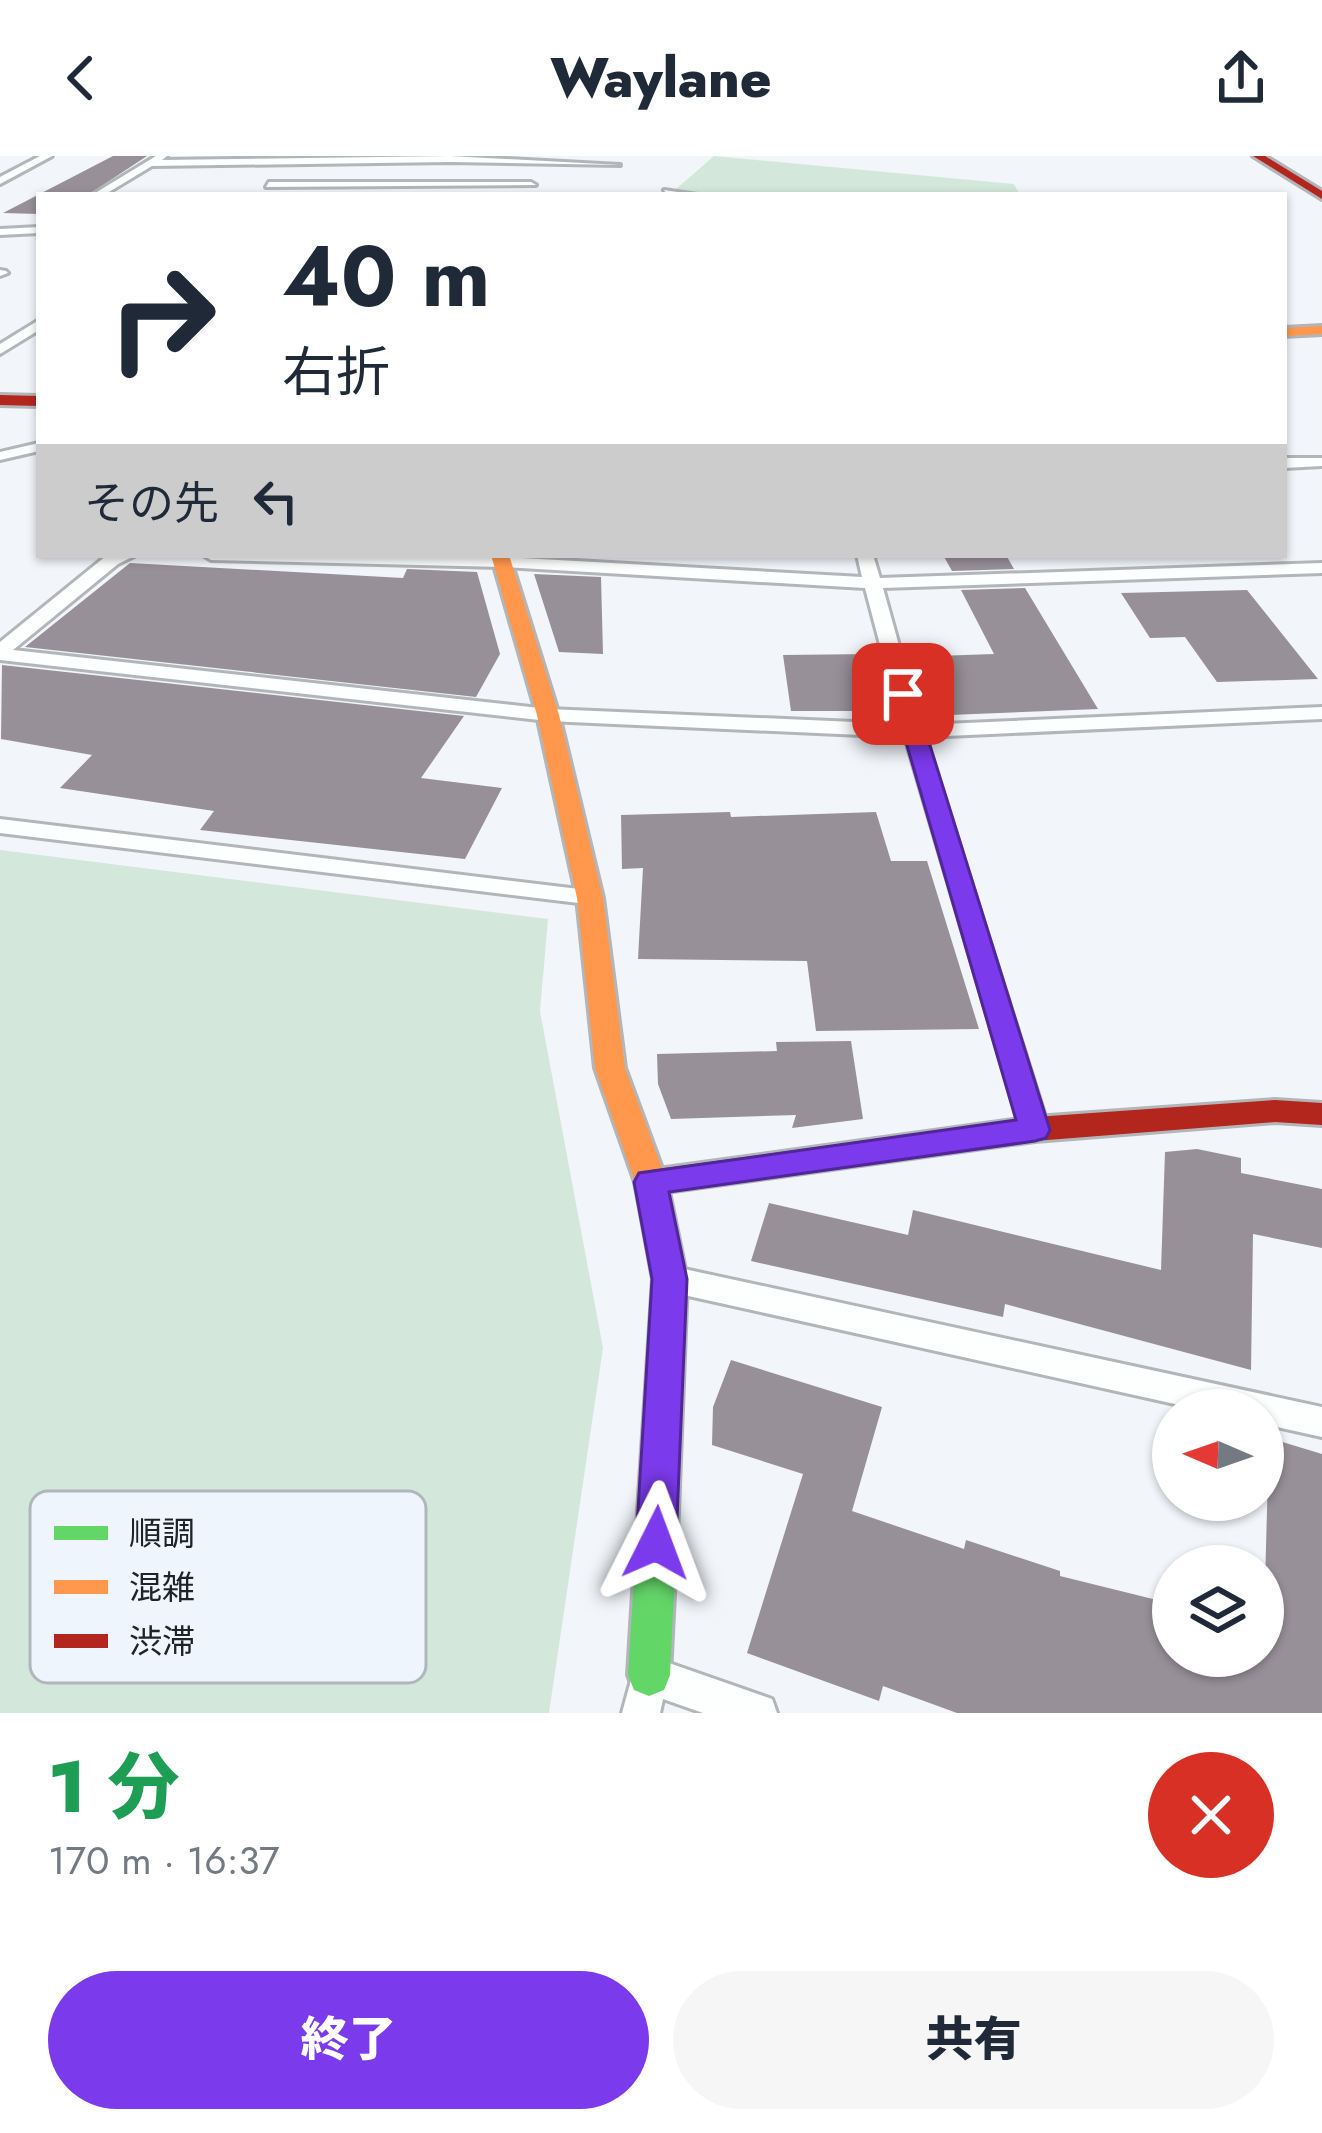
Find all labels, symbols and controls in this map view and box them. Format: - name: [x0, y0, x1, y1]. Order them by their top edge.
- text: Waylane: [550, 39, 772, 117]
- icon: back: [48, 45, 114, 111]
- icon: share: [1208, 45, 1274, 111]
- text: 40 m: [282, 216, 490, 338]
- icon: right: [84, 240, 240, 396]
- text: 右折: [282, 333, 390, 411]
- icon: left: [243, 468, 309, 534]
- text: その先: [84, 471, 219, 536]
- pin: [852, 643, 954, 745]
- icon: arrive: [870, 661, 936, 727]
- north arrow: [1152, 1389, 1284, 1521]
- map controls: [1152, 1389, 1284, 1677]
- position arrow: [593, 1480, 719, 1606]
- legend: [30, 1491, 426, 1683]
- text: 順調: [129, 1510, 195, 1557]
- button: layers: [1152, 1545, 1284, 1677]
- text: 混雑: [129, 1564, 195, 1611]
- text: 渋滞: [129, 1618, 195, 1665]
- text: 1 分: [48, 1735, 180, 1839]
- button: close: [1148, 1752, 1274, 1878]
- text: 170 m · 16:37: [48, 1832, 280, 1889]
- button: 終了: [48, 1971, 649, 2109]
- button: 共有: [673, 1971, 1274, 2109]

